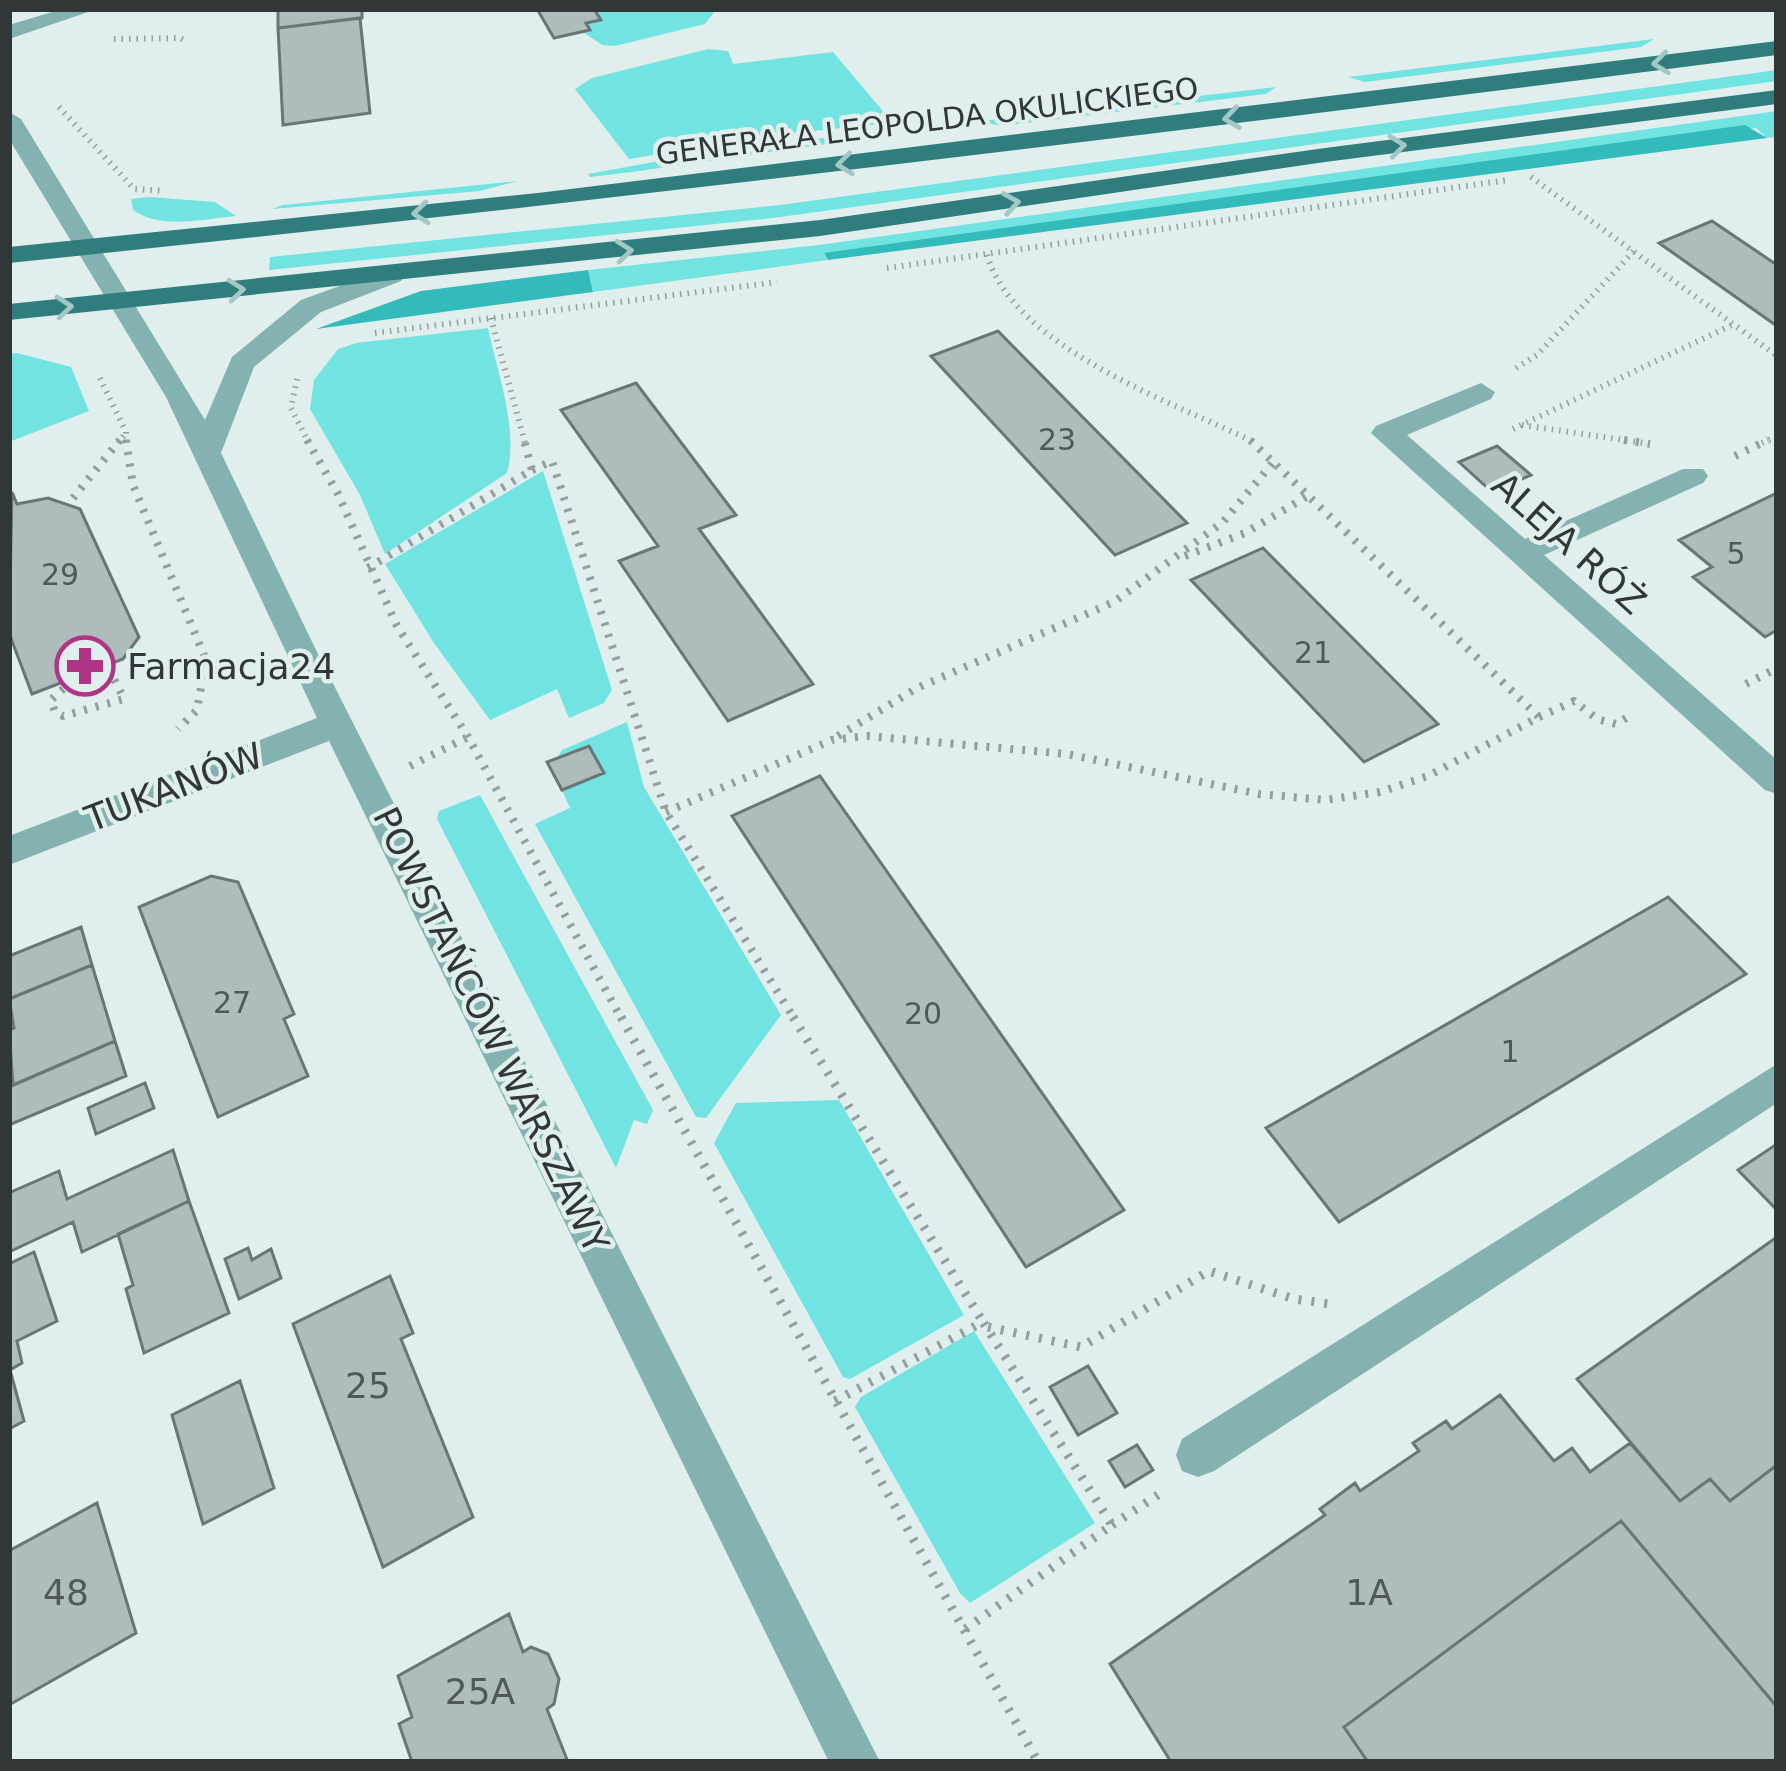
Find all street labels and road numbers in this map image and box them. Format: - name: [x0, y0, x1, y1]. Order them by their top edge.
- street label: GENERAŁA LEOPOLDA OKULICKIEGO: [654, 70, 1200, 172]
- street label: ALEJA RÓŻ: [1484, 464, 1654, 622]
- street label: TUKANÓW: [79, 734, 269, 840]
- street label: POWSTAŃCÓW WARSZAWY: [365, 800, 617, 1260]

